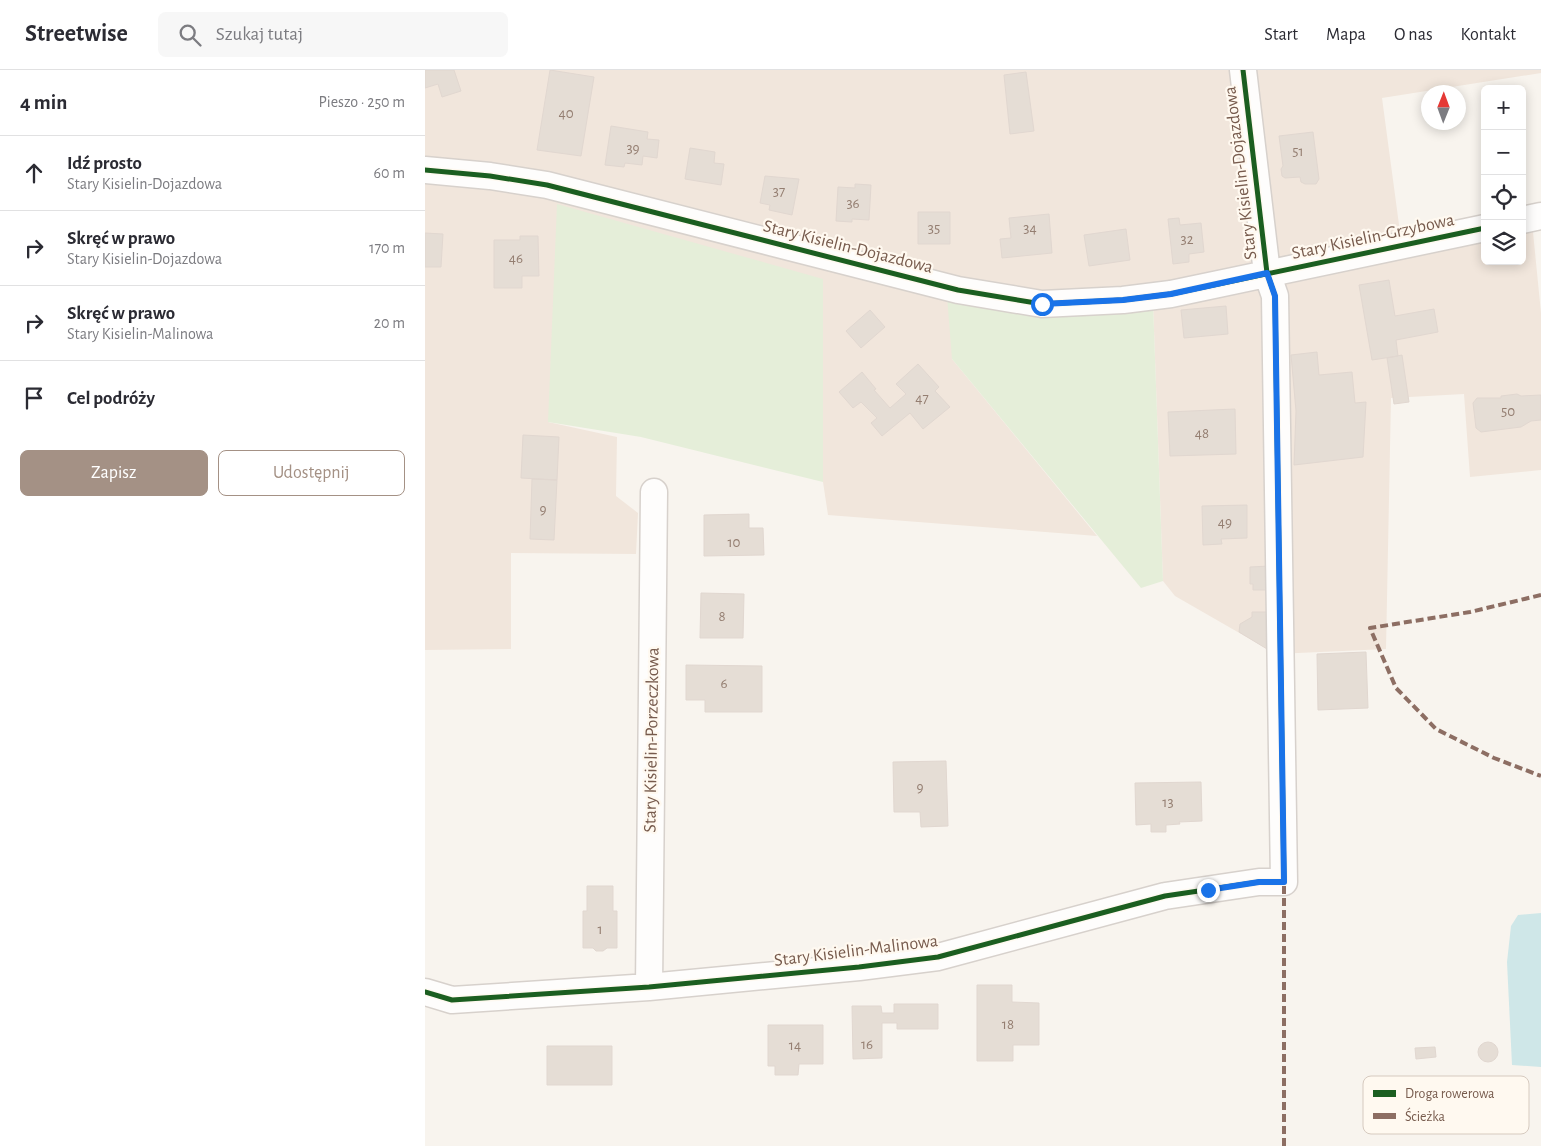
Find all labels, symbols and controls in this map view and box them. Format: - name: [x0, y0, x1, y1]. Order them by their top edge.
- search box: [158, 12, 508, 57]
- icon: search: [176, 21, 204, 49]
- text: Streetwise: [25, 22, 128, 46]
- text: Szukaj tutaj: [216, 25, 303, 44]
- text: Start: [1264, 26, 1298, 44]
- text: Mapa: [1326, 26, 1366, 44]
- text: O nas: [1394, 26, 1433, 44]
- text: Kontakt: [1461, 26, 1516, 44]
- street label: Stary Kisielin-Dojazdowa: [1221, 85, 1261, 261]
- north arrow: [1421, 85, 1466, 130]
- map controls: [1481, 85, 1526, 265]
- button: +: [1481, 85, 1526, 130]
- text: 4 min: [20, 92, 67, 113]
- text: Pieszo · 250 m: [318, 94, 405, 110]
- house number: 40: [558, 106, 574, 121]
- button: −: [1481, 130, 1526, 175]
- house number: 39: [626, 141, 640, 156]
- house number: 51: [1292, 144, 1304, 159]
- text: Idź prosto: [67, 154, 142, 173]
- icon: ahead: [20, 159, 48, 187]
- text: 60 m: [374, 165, 405, 181]
- button: locate: [1481, 175, 1526, 220]
- text: Stary Kisielin-Dojazdowa: [67, 176, 222, 192]
- house number: 37: [773, 184, 785, 199]
- house number: 36: [846, 196, 860, 211]
- street label: Stary Kisielin-Grzybowa: [1290, 211, 1456, 263]
- street label: Stary Kisielin-Dojazdowa: [761, 217, 935, 277]
- button: layers: [1481, 220, 1526, 265]
- house number: 35: [928, 221, 940, 236]
- house number: 34: [1023, 221, 1037, 236]
- text: Skręć w prawo: [67, 229, 175, 248]
- house number: 32: [1180, 232, 1194, 247]
- icon: right: [20, 234, 48, 262]
- text: 170 m: [369, 240, 405, 256]
- text: Stary Kisielin-Dojazdowa: [67, 251, 222, 267]
- house number: 46: [509, 251, 523, 266]
- route start: [1031, 293, 1054, 316]
- text: Skręć w prawo: [67, 304, 175, 323]
- icon: right: [20, 309, 48, 337]
- text: 20 m: [374, 315, 405, 331]
- text: Stary Kisielin-Malinowa: [67, 326, 214, 342]
- icon: arrive: [20, 384, 48, 412]
- text: Cel podróży: [67, 389, 155, 408]
- house number: 47: [915, 391, 929, 406]
- house number: 50: [1501, 404, 1515, 419]
- house number: 48: [1195, 426, 1209, 441]
- button: Zapisz: [20, 450, 208, 496]
- button: Udostępnij: [218, 450, 405, 496]
- house number: 9: [539, 502, 547, 517]
- house number: 49: [1218, 515, 1232, 530]
- house number: 10: [727, 535, 741, 550]
- house number: 8: [718, 609, 726, 624]
- street label: Stary Kisielin-Porzeczkowa: [641, 647, 663, 833]
- house number: 6: [720, 676, 728, 691]
- house number: 9: [916, 780, 924, 795]
- house number: 13: [1162, 795, 1174, 810]
- route end: [1197, 879, 1220, 902]
- house number: 1: [597, 922, 603, 937]
- street label: Stary Kisielin-Malinowa: [773, 932, 939, 970]
- house number: 18: [1002, 1017, 1014, 1032]
- house number: 16: [861, 1037, 873, 1052]
- house number: 14: [789, 1038, 801, 1053]
- legend: [1363, 1076, 1529, 1134]
- text: Droga rowerowa: [1405, 1087, 1495, 1101]
- text: Ścieżka: [1405, 1107, 1445, 1124]

